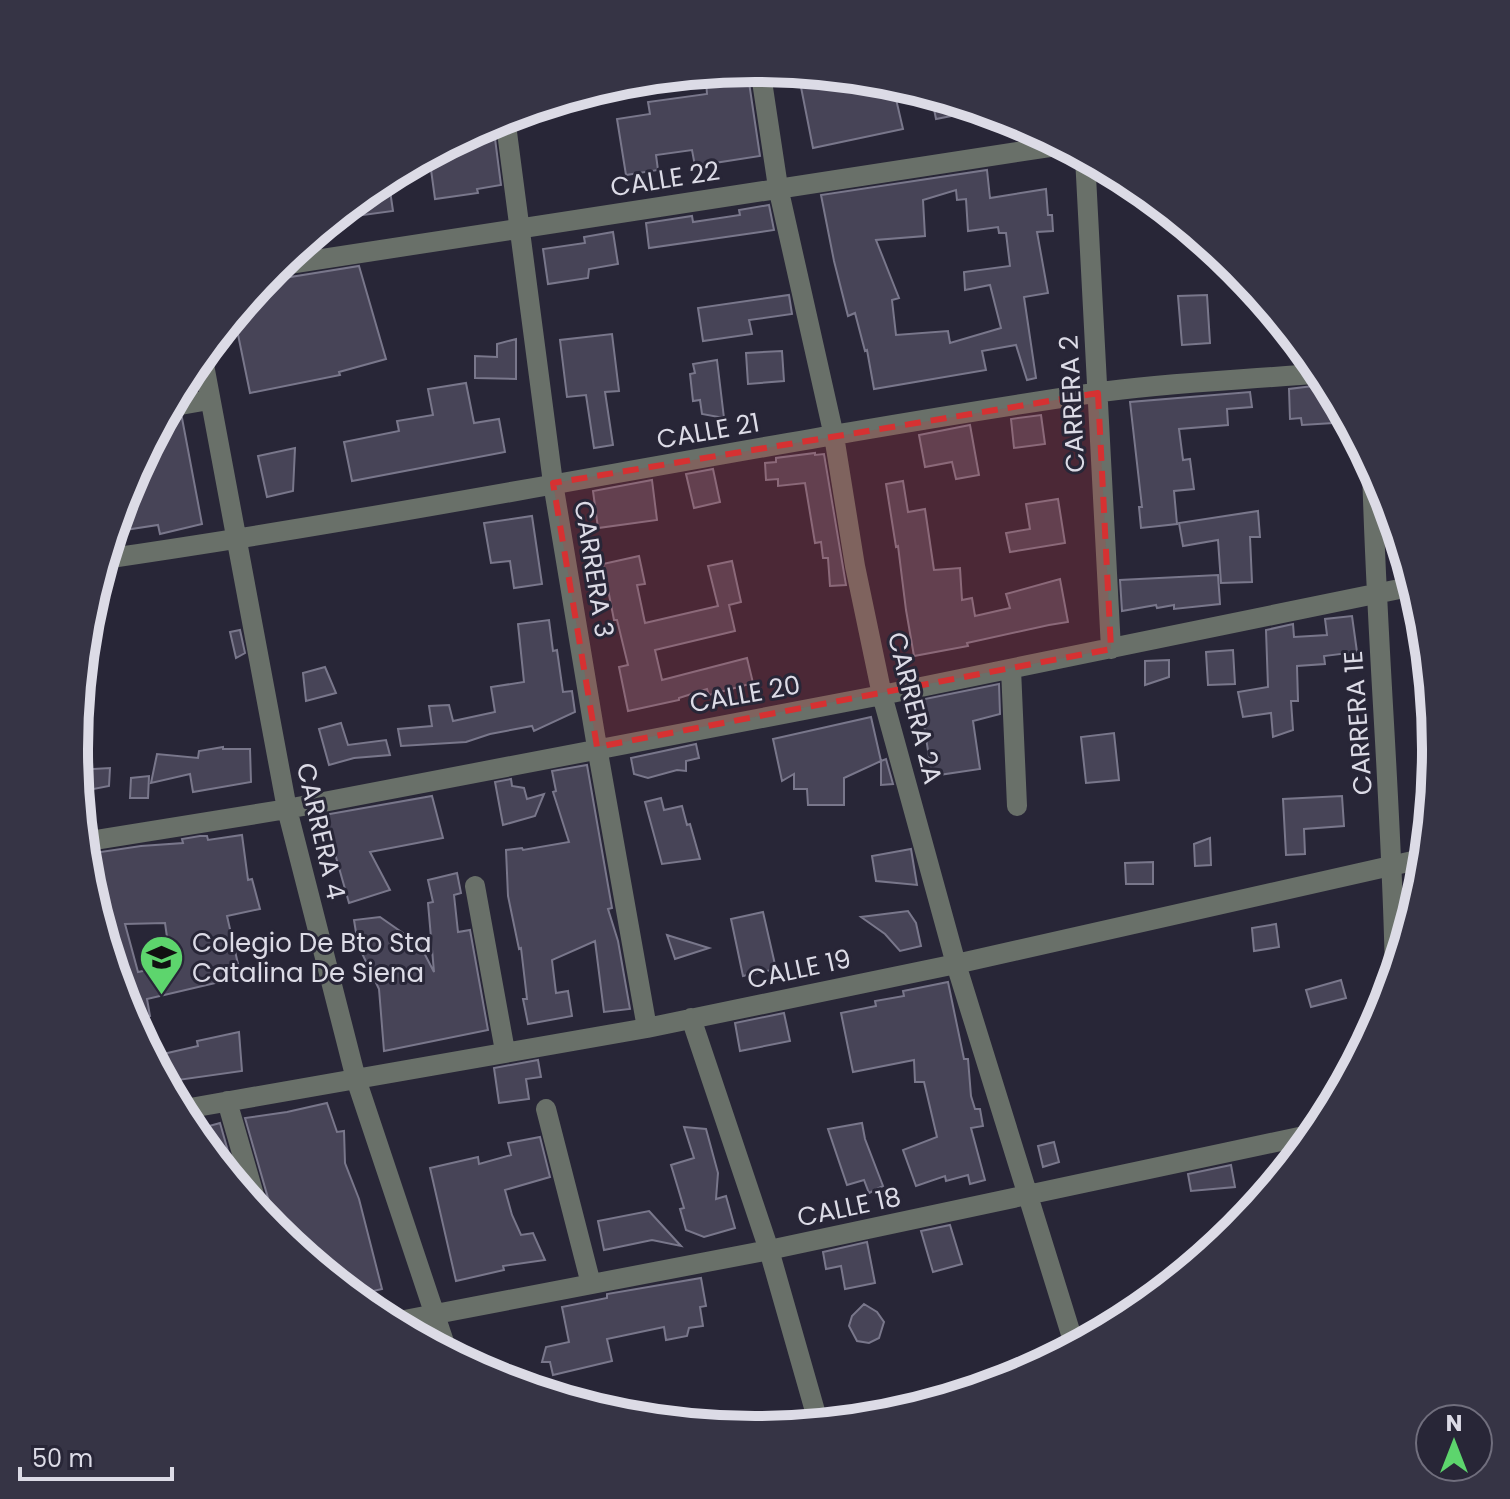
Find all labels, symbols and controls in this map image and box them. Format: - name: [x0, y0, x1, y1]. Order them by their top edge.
- street label: CALLE 22: [608, 153, 722, 205]
- street label: CARRERA 2: [1050, 334, 1094, 474]
- street label: CALLE 21: [654, 404, 762, 458]
- street label: CARRERA 3: [565, 498, 623, 640]
- street label: CARRERA 2A: [879, 628, 951, 788]
- street label: CARRERA 1E: [1335, 650, 1381, 796]
- street label: CALLE 20: [687, 667, 803, 721]
- street label: CARRERA 4: [288, 759, 354, 903]
- place label: Colegio De Bto Sta Catalina De Siena: [192, 925, 432, 991]
- school or university icon: Colegio De Bto Sta Catalina De Siena: [137, 934, 185, 997]
- street label: CALLE 19: [744, 940, 854, 998]
- street label: CALLE 18: [794, 1178, 904, 1236]
- north arrow: [1414, 1403, 1494, 1483]
- text: N: [1446, 1408, 1462, 1439]
- scale bar: [20, 1431, 172, 1481]
- text: 50 m: [32, 1442, 93, 1475]

